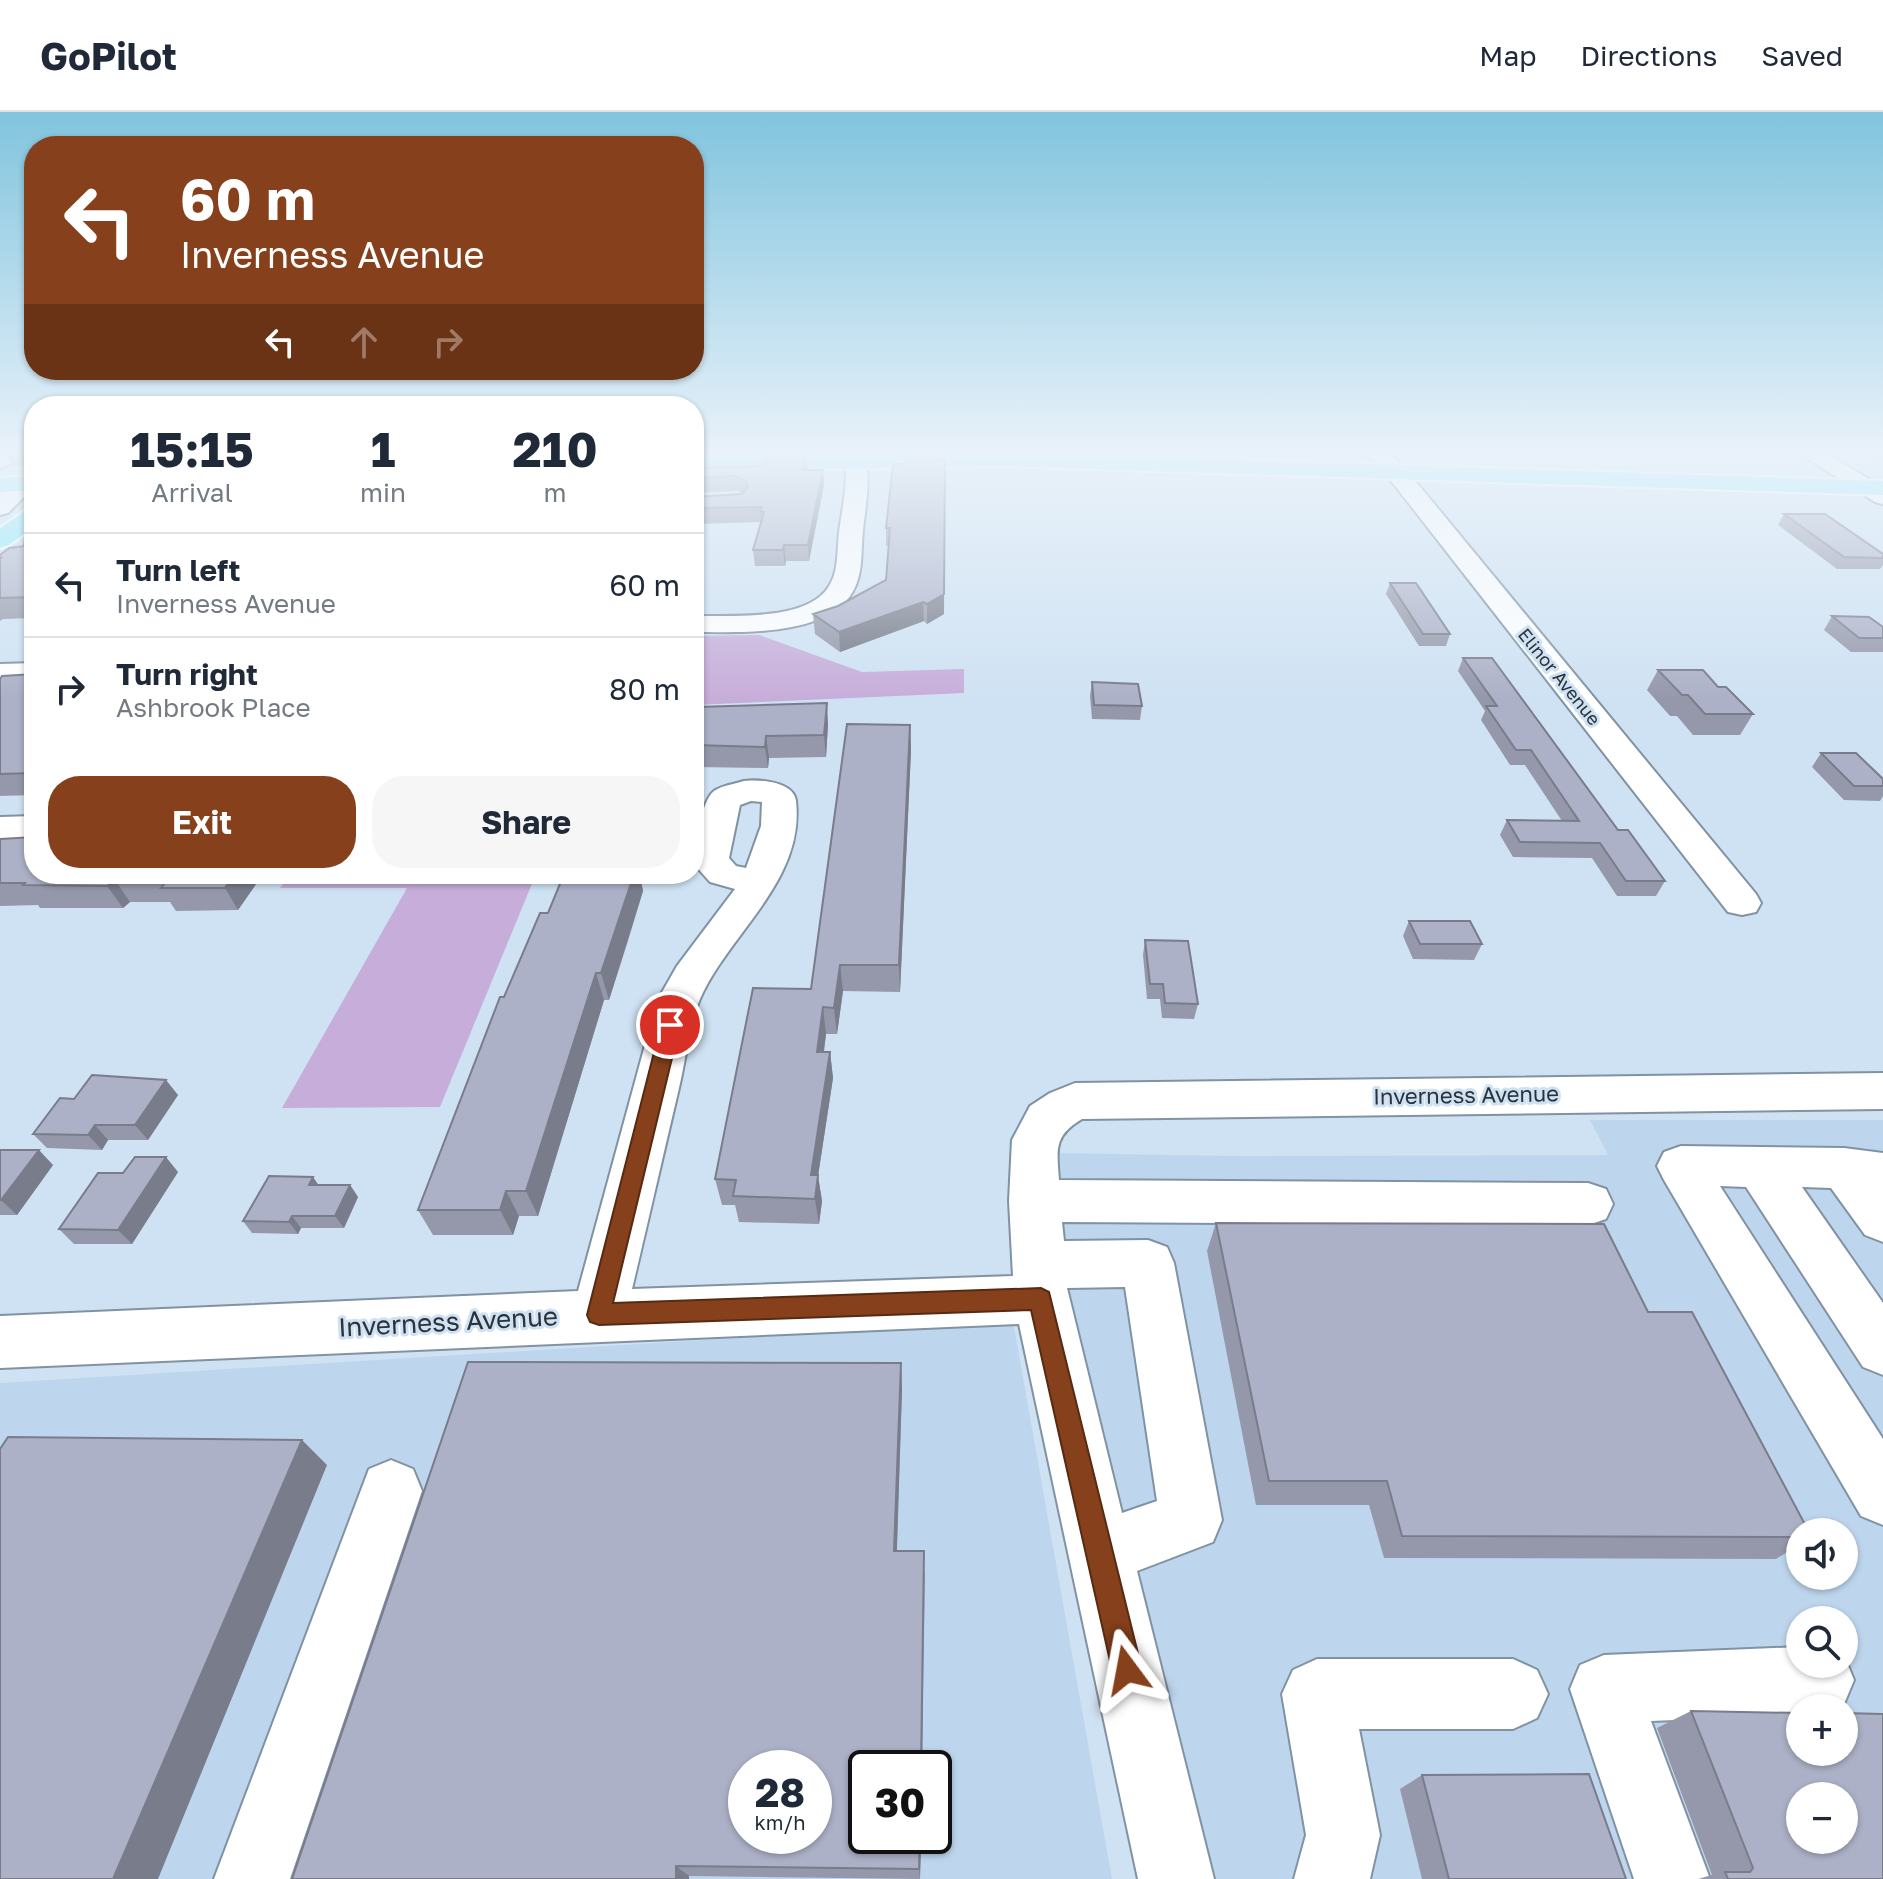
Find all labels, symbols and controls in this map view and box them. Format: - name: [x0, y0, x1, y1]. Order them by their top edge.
- text: GoPilot: [40, 33, 177, 78]
- text: Map: [1479, 39, 1536, 72]
- text: Directions: [1580, 39, 1717, 72]
- text: Saved: [1761, 39, 1843, 72]
- text: 60 m: [180, 165, 315, 232]
- icon: left: [48, 168, 152, 272]
- text: Inverness Avenue: [180, 233, 484, 276]
- icon: left: [258, 320, 302, 364]
- icon: ahead: [342, 320, 386, 364]
- icon: right: [426, 320, 470, 364]
- text: 15:15: [130, 420, 254, 478]
- text: 1: [371, 420, 395, 478]
- text: 210: [512, 420, 598, 478]
- text: Arrival: [151, 477, 233, 508]
- text: min: [360, 477, 406, 508]
- text: m: [544, 477, 567, 508]
- text: Turn left: [116, 552, 241, 588]
- icon: left: [48, 563, 92, 607]
- text: 60 m: [609, 567, 680, 603]
- text: Inverness Avenue: [116, 588, 336, 619]
- street label: Elinor Avenue: [1514, 623, 1606, 729]
- text: Turn right: [116, 656, 258, 692]
- icon: right: [48, 667, 92, 711]
- text: 80 m: [609, 671, 680, 707]
- text: Ashbrook Place: [116, 692, 311, 723]
- button: Exit: [48, 776, 356, 868]
- button: Share: [372, 776, 680, 868]
- pin: [636, 991, 704, 1059]
- icon: arrive: [648, 1003, 692, 1047]
- street label: Inverness Avenue: [1373, 1079, 1559, 1110]
- street label: Inverness Avenue: [337, 1300, 559, 1343]
- map controls: [1786, 1518, 1858, 1854]
- button: sound: [1786, 1518, 1858, 1590]
- button: search: [1786, 1606, 1858, 1678]
- position arrow: [1085, 1628, 1169, 1712]
- button: +: [1786, 1694, 1858, 1766]
- speed limit sign: 30: [848, 1750, 952, 1854]
- text: 28: [755, 1768, 805, 1816]
- button: −: [1786, 1782, 1858, 1854]
- text: km/h: [755, 1810, 805, 1834]

